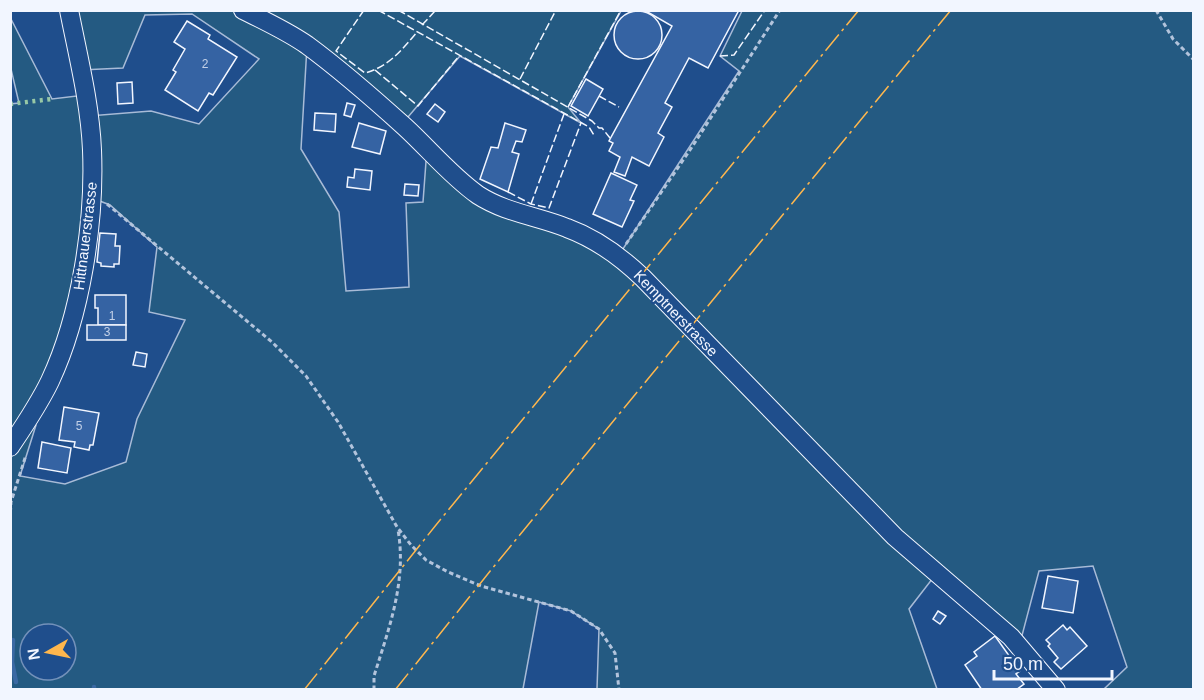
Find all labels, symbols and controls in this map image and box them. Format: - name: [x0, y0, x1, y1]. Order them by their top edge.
- house number: 2: [202, 57, 209, 71]
- street label: Hittnauerstrasse: [70, 181, 100, 291]
- street label: Kemptnerstrasse: [631, 266, 721, 360]
- house number: 1: [109, 309, 116, 323]
- house number: 3: [104, 325, 111, 339]
- house number: 5: [76, 419, 83, 433]
- north arrow: [18, 622, 78, 682]
- scale bar: [994, 643, 1112, 681]
- text: N: [24, 647, 43, 661]
- text: 50 m: [1003, 654, 1043, 674]

